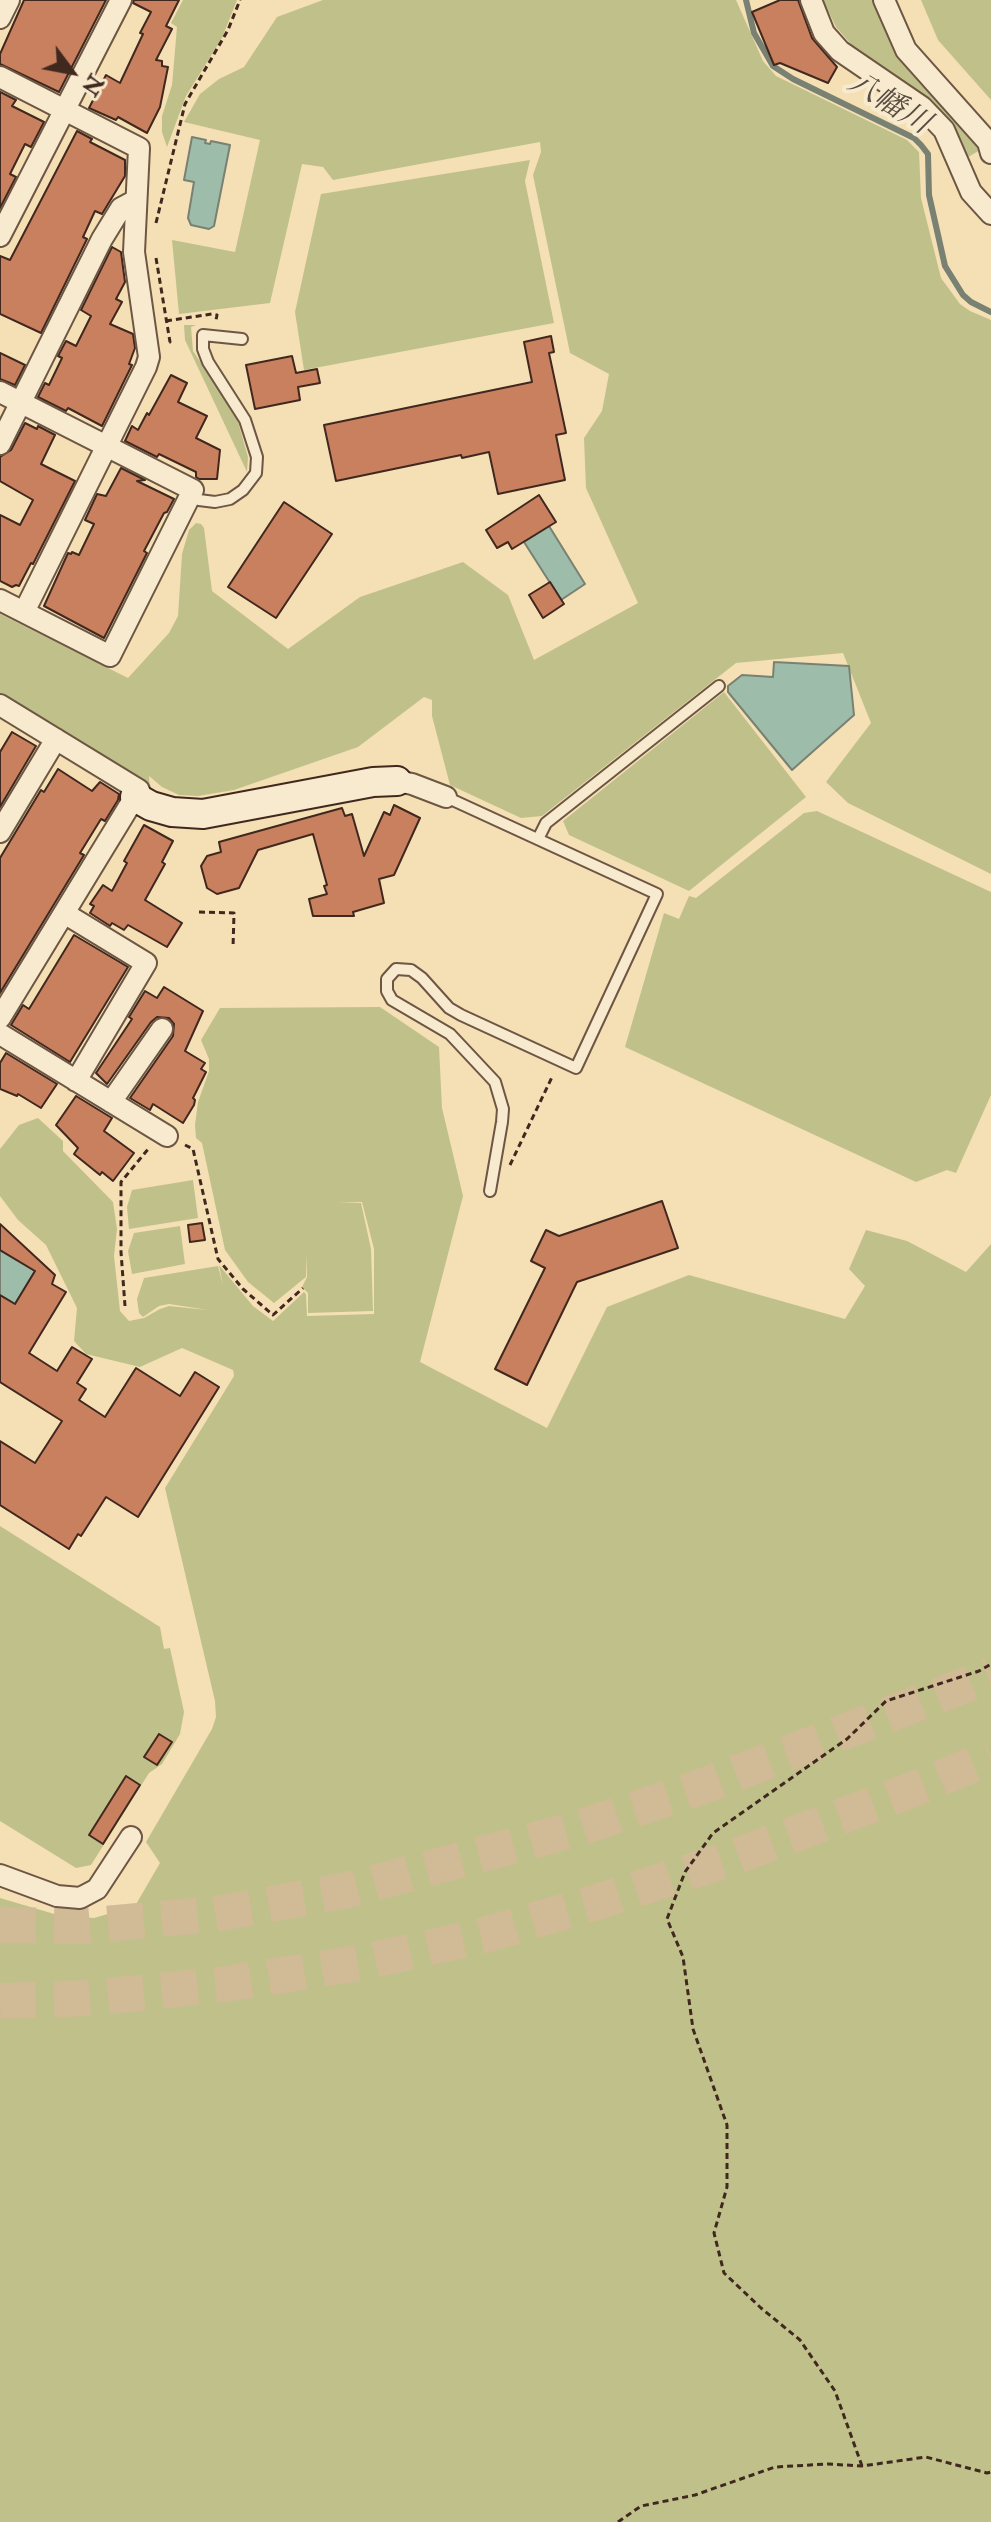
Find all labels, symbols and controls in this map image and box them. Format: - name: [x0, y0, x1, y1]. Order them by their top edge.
- north arrow: [32, 32, 112, 112]
- water label: 八幡川: [840, 66, 936, 144]
- text: N: [75, 69, 109, 100]

